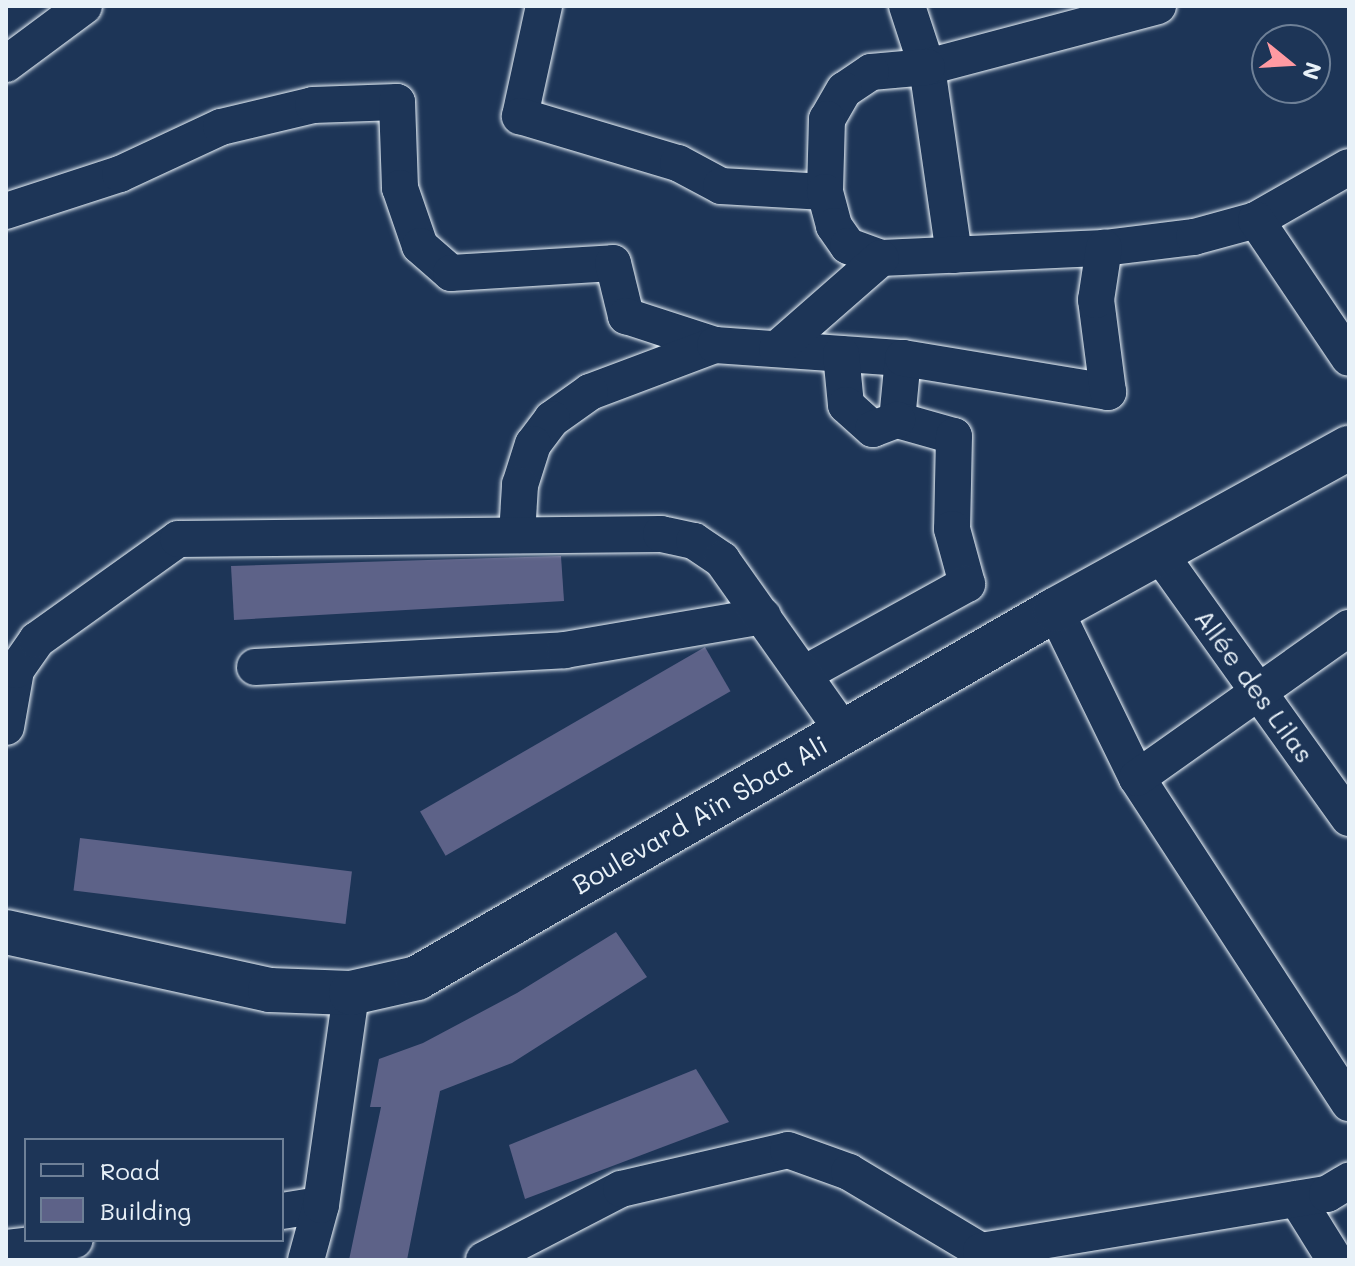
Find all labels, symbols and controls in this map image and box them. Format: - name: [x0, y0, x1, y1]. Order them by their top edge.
- north arrow: [1251, 24, 1331, 104]
- text: N: [1296, 59, 1329, 83]
- street label: Allée des Lilas: [1188, 603, 1320, 769]
- street label: Boulevard Aïn Sbaa Ali: [567, 729, 833, 901]
- legend: [24, 1138, 284, 1242]
- text: Road: [100, 1155, 160, 1186]
- text: Building: [100, 1195, 191, 1226]

